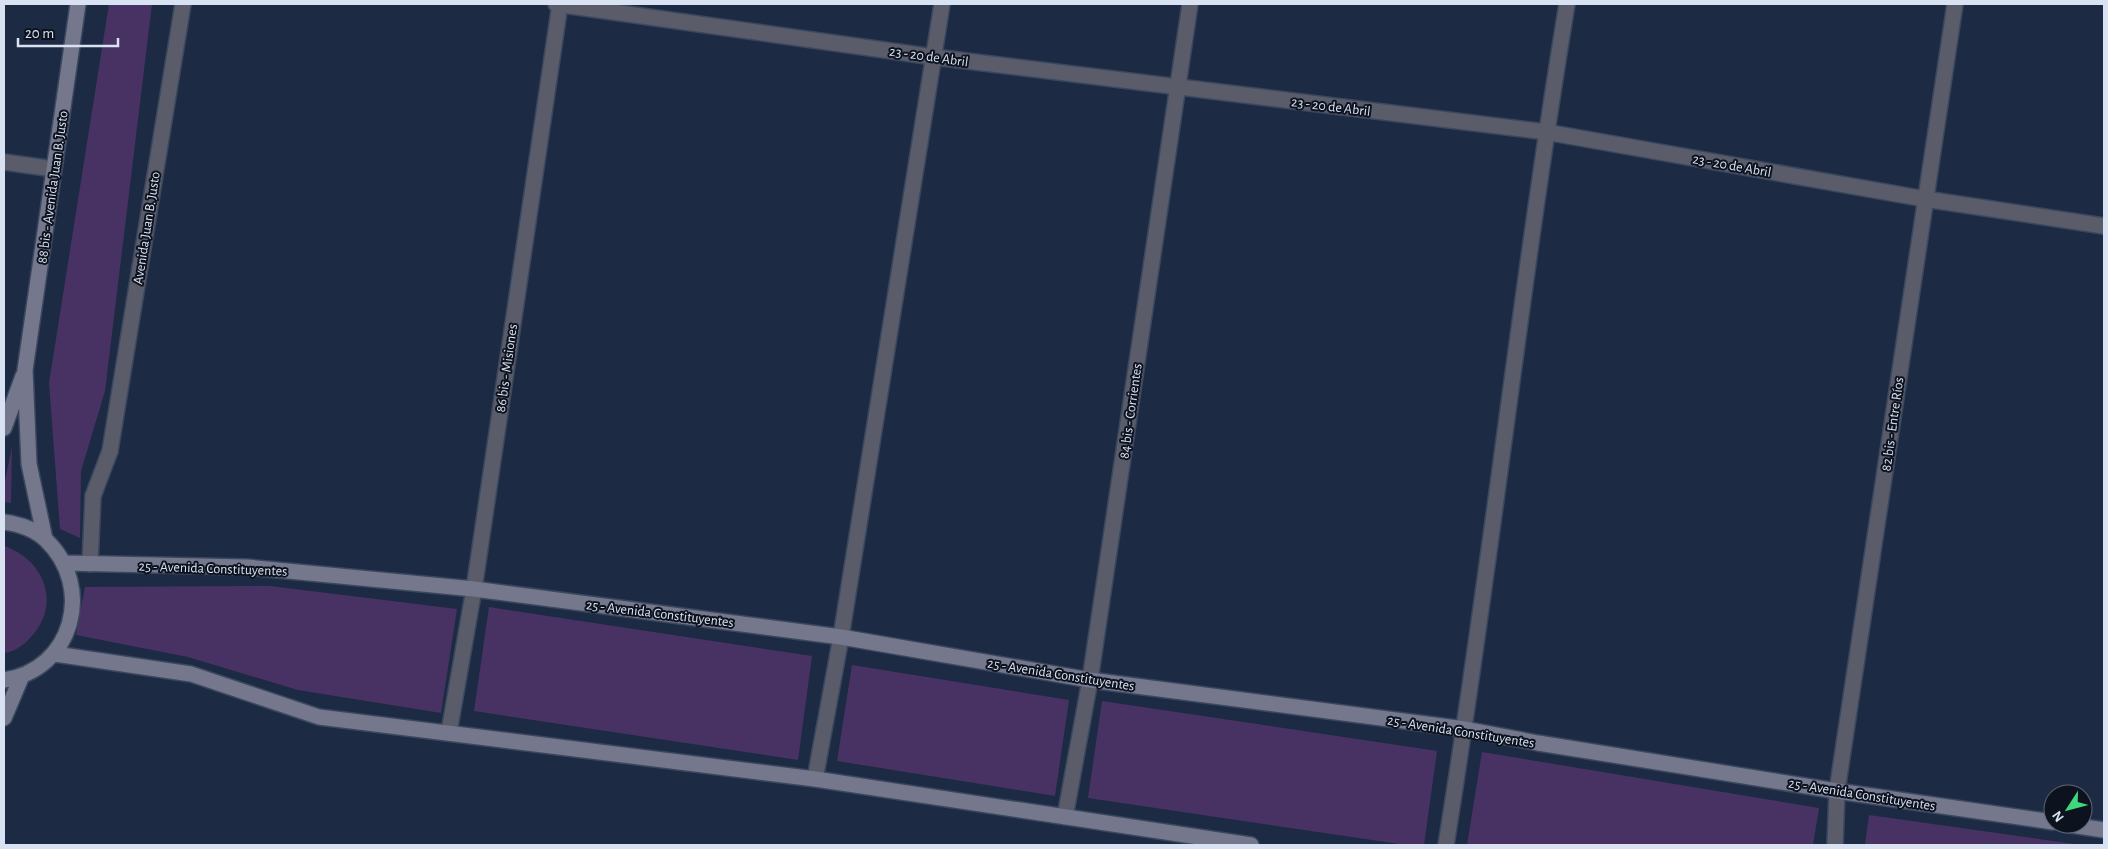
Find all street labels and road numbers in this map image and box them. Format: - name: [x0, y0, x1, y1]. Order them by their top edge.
- street label: 23 - 20 de Abril: [888, 45, 969, 69]
- street label: 23 - 20 de Abril: [1290, 95, 1371, 119]
- street label: 88 bis - Avenida Juan B. Justo: [35, 110, 71, 264]
- street label: 23 - 20 de Abril: [1691, 152, 1772, 180]
- street label: Avenida Juan B. Justo: [131, 171, 163, 286]
- street label: 86 bis - Misiones: [494, 323, 520, 413]
- street label: 84 bis - Corrientes: [1117, 363, 1145, 460]
- street label: 82 bis - Entre Ríos: [1879, 376, 1907, 472]
- street label: 25 - Avenida Constituyentes: [138, 559, 287, 579]
- street label: 25 - Avenida Constituyentes: [585, 598, 734, 630]
- street label: 25 - Avenida Constituyentes: [986, 656, 1135, 694]
- street label: 25 - Avenida Constituyentes: [1386, 713, 1535, 751]
- street label: 25 - Avenida Constituyentes: [1787, 776, 1936, 814]

